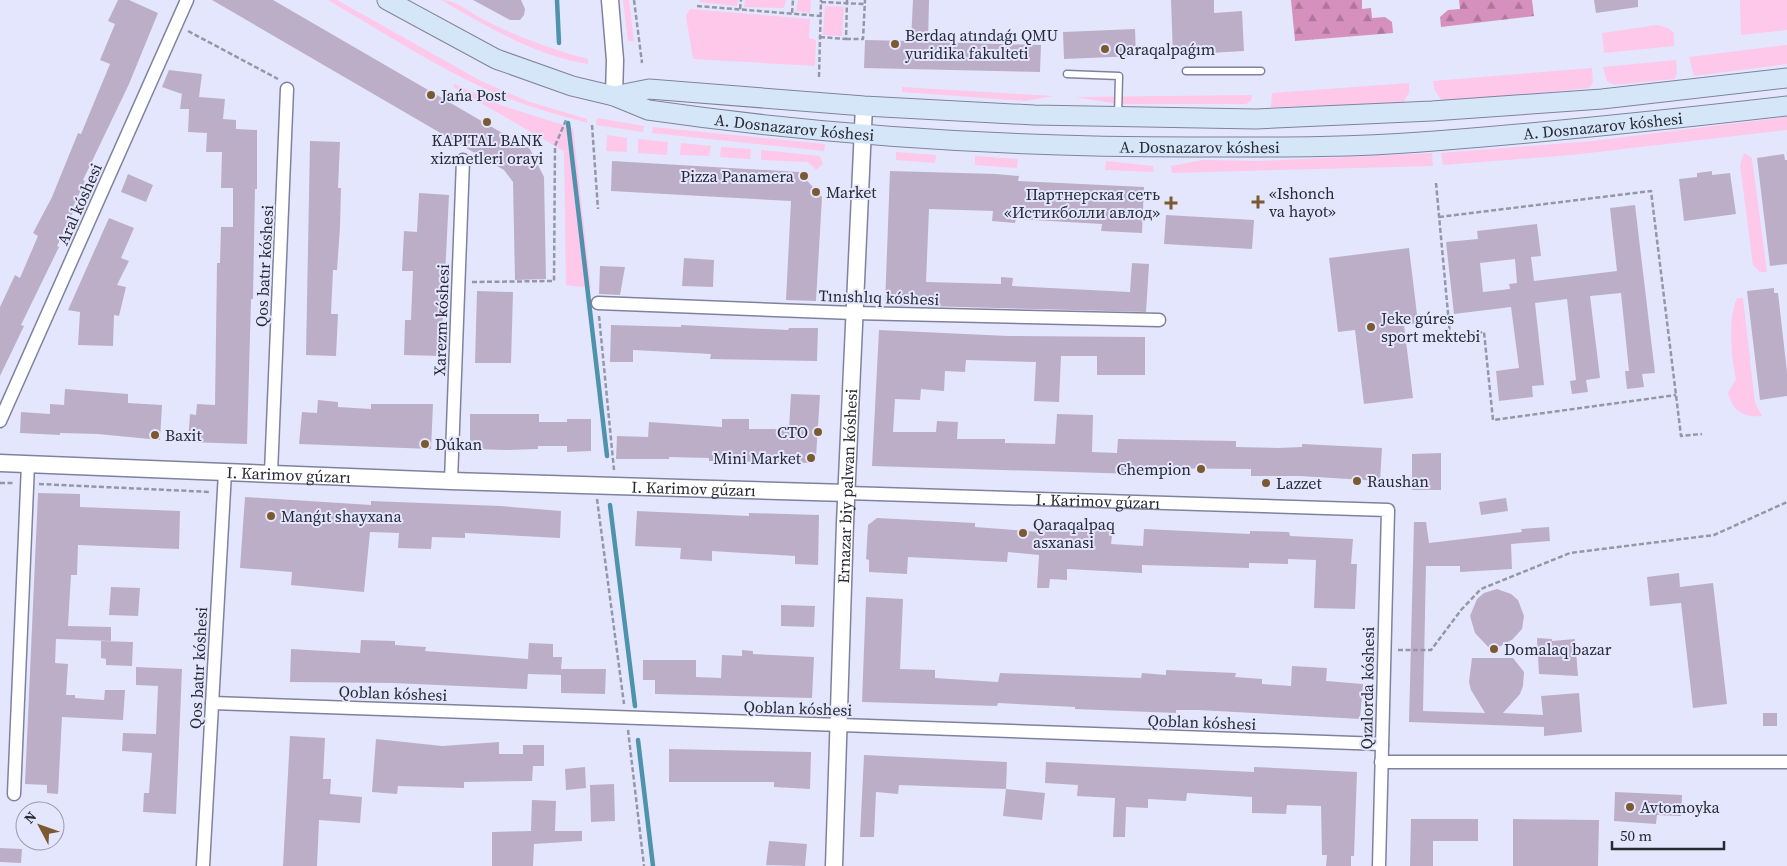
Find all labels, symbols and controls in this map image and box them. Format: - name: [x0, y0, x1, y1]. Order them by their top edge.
- place label: Berdaq atındaǵı QMU yuridika fakulteti: [905, 24, 1058, 64]
- marker: Berdaq atındaǵı QMU yuridika fakulteti: [889, 38, 901, 50]
- place label: Qaraqalpaǵım: [1115, 38, 1215, 60]
- marker: Qaraqalpaǵım: [1099, 43, 1111, 55]
- place label: Jańa Post: [440, 84, 507, 106]
- marker: Jańa Post: [425, 89, 437, 101]
- street label: A. Dosnazarov kóshesi: [1522, 107, 1684, 145]
- street label: A. Dosnazarov kóshesi: [713, 108, 875, 146]
- marker: KAPITAL BANK xizmetleri orayi: [481, 116, 493, 128]
- place label: KAPITAL BANK xizmetleri orayi: [431, 129, 544, 169]
- street label: A. Dosnazarov kóshesi: [1119, 135, 1280, 158]
- street label: Aral kóshesi: [51, 159, 107, 248]
- place label: Pizza Panamera: [681, 165, 795, 187]
- marker: Pizza Panamera: [798, 170, 810, 182]
- place label: Market: [826, 181, 877, 203]
- place label: «Ishonch va hayot»: [1269, 182, 1336, 222]
- place label: Партнерская сеть «Истикболли авлод»: [1004, 183, 1160, 223]
- marker: Market: [810, 186, 822, 198]
- marker: «Ishonch va hayot»: [1251, 195, 1265, 209]
- marker: Партнерская сеть «Истикболли авлод»: [1164, 196, 1178, 210]
- street label: Qos batır kóshesi: [250, 204, 278, 328]
- street label: Xarezm kóshesi: [428, 263, 454, 376]
- street label: Tınıshlıq kóshesi: [818, 284, 940, 310]
- place label: Jeke gúres sport mektebi: [1380, 307, 1480, 347]
- marker: Jeke gúres sport mektebi: [1365, 321, 1377, 333]
- street label: Ernazar biy palwan kóshesi: [832, 388, 862, 584]
- place label: СТО: [777, 421, 808, 443]
- place label: Baxit: [165, 424, 202, 446]
- marker: СТО: [812, 426, 824, 438]
- marker: Baxit: [149, 429, 161, 441]
- place label: Dúkan: [435, 433, 483, 455]
- marker: Dúkan: [419, 438, 431, 450]
- place label: Mini Market: [713, 447, 802, 469]
- marker: Mini Market: [805, 452, 817, 464]
- place label: Chempion: [1116, 458, 1191, 480]
- street label: I. Karimov gúzarı: [226, 461, 352, 488]
- marker: Chempion: [1195, 463, 1207, 475]
- place label: Raushan: [1367, 470, 1429, 492]
- place label: Lazzet: [1276, 472, 1322, 494]
- street label: I. Karimov gúzarı: [631, 475, 756, 501]
- marker: Raushan: [1351, 475, 1363, 487]
- marker: Lazzet: [1260, 477, 1272, 489]
- street label: I. Karimov gúzarı: [1035, 488, 1161, 514]
- place label: Manǵıt shayxana: [281, 505, 402, 527]
- marker: Manǵıt shayxana: [265, 510, 277, 522]
- place label: Qaraqalpaq asxanasi: [1033, 513, 1115, 553]
- marker: Qaraqalpaq asxanasi: [1017, 527, 1029, 539]
- street label: Qos batır kóshesi: [184, 606, 212, 730]
- street label: Qızılorda kóshesi: [1355, 626, 1379, 749]
- place label: Domalaq bazar: [1504, 638, 1612, 660]
- marker: Domalaq bazar: [1488, 643, 1500, 655]
- street label: Qoblan kóshesi: [338, 680, 448, 706]
- street label: Qoblan kóshesi: [743, 695, 853, 721]
- street label: Qoblan kóshesi: [1147, 709, 1257, 735]
- place label: Avtomoyka: [1640, 796, 1721, 818]
- north arrow: [15, 801, 65, 851]
- marker: Avtomoyka: [1624, 801, 1636, 813]
- text: N: [19, 807, 41, 828]
- scale bar: [1612, 818, 1724, 850]
- text: 50 m: [1620, 825, 1652, 846]

